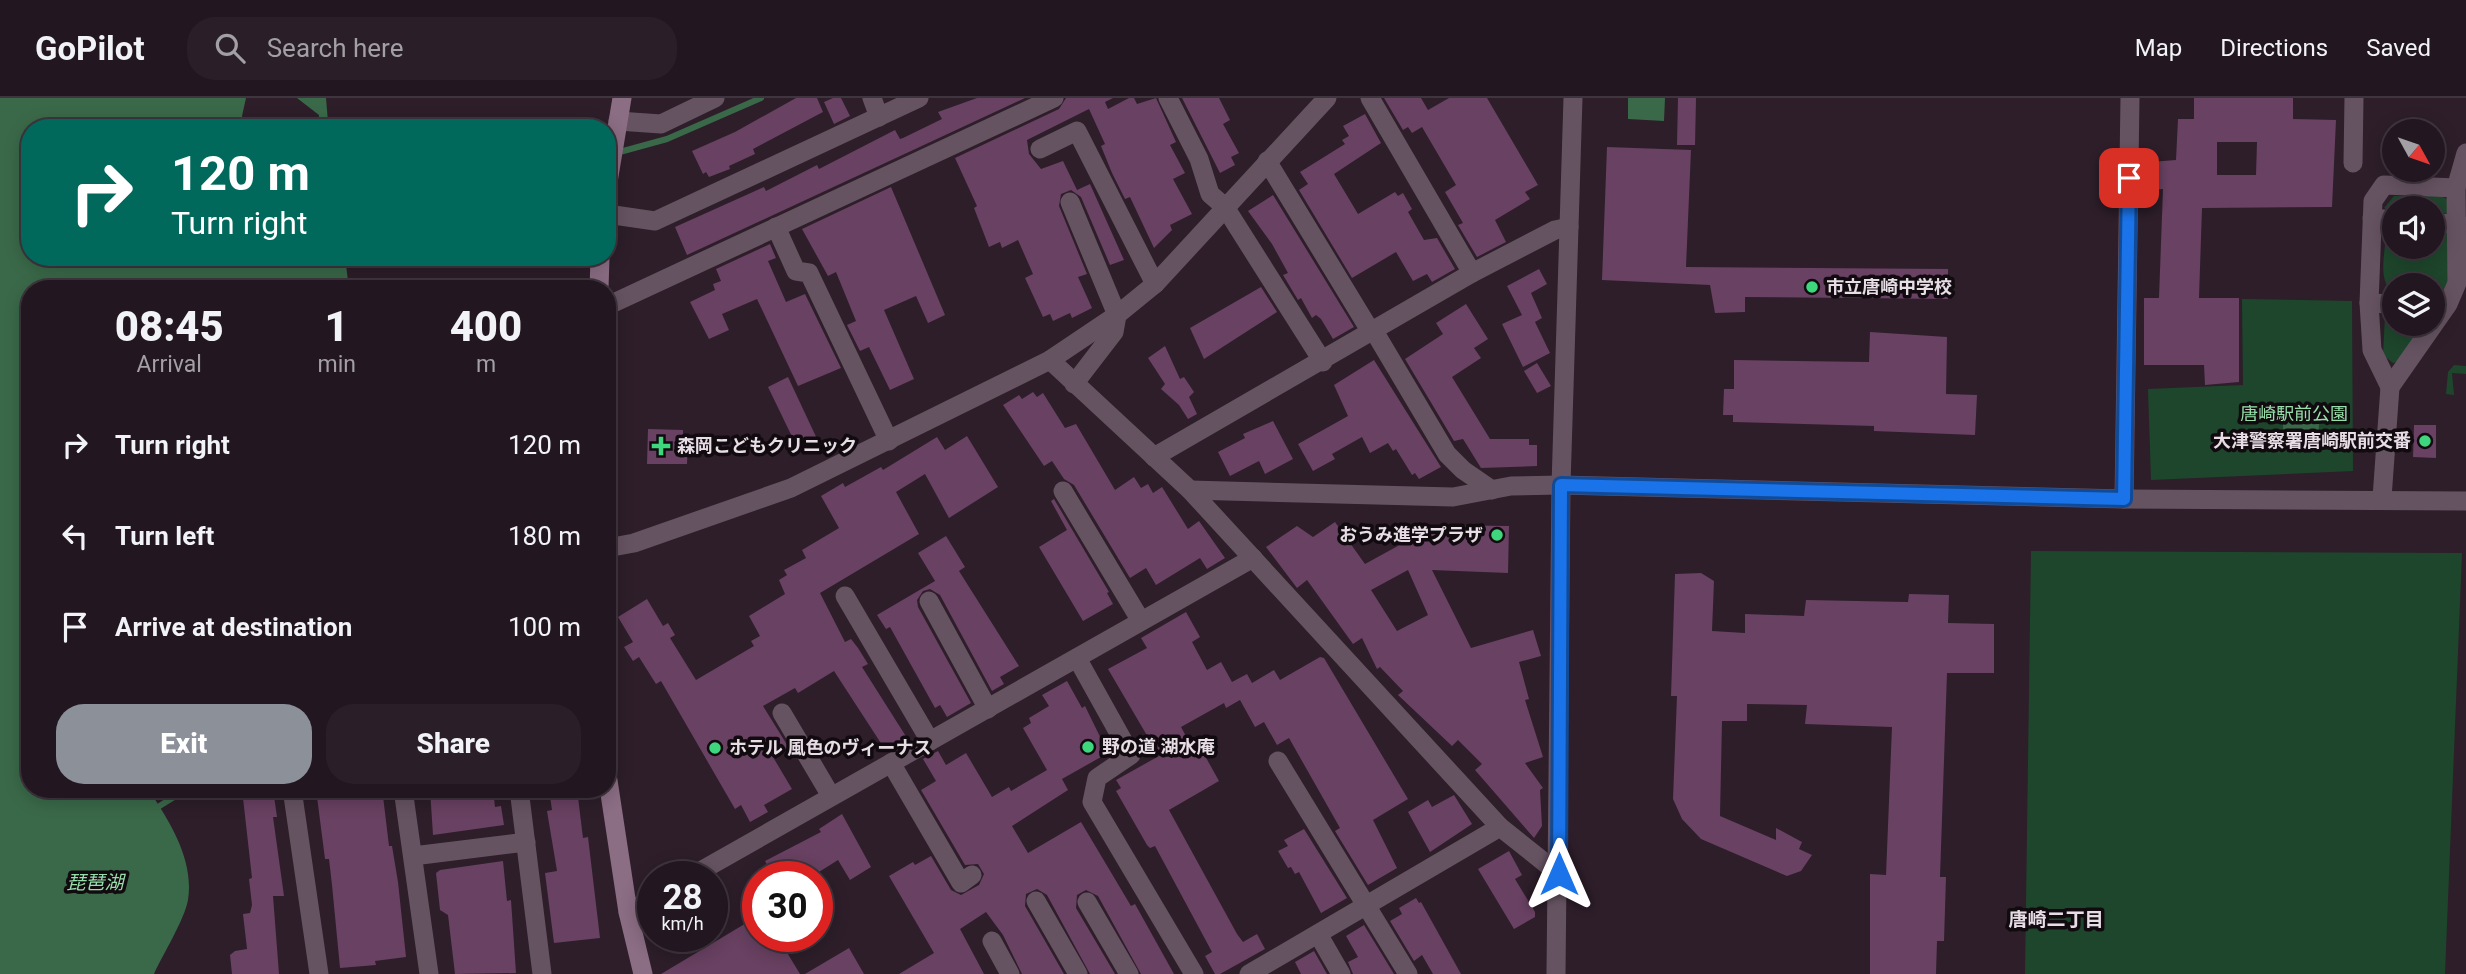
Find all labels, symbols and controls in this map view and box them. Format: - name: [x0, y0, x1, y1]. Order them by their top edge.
- search box: [187, 17, 677, 80]
- text: GoPilot: [35, 29, 145, 68]
- icon: search: [211, 29, 249, 67]
- text: Search here: [267, 33, 403, 63]
- text: Map: [2135, 34, 2182, 62]
- text: Directions: [2220, 34, 2328, 62]
- text: Saved: [2366, 34, 2431, 62]
- north arrow: [2382, 119, 2445, 182]
- map controls: [2382, 119, 2445, 336]
- text: 120 m: [171, 145, 310, 202]
- icon: right: [56, 147, 147, 238]
- pin: [2099, 148, 2159, 208]
- icon: arrive: [2110, 159, 2148, 197]
- button: sound: [2382, 196, 2445, 259]
- text: Turn right: [171, 204, 307, 242]
- button: layers: [2382, 273, 2445, 336]
- place label: 市立唐崎中学校: [1826, 276, 1952, 297]
- marker: 市立唐崎中学校: [1804, 279, 1820, 295]
- text: 08:45: [115, 302, 224, 351]
- text: 1: [325, 302, 349, 351]
- text: 400: [450, 302, 522, 351]
- text: Arrival: [137, 351, 202, 378]
- text: min: [317, 351, 356, 378]
- text: m: [476, 351, 496, 378]
- park label: 唐崎駅前公園: [2240, 403, 2348, 424]
- icon: right: [56, 426, 94, 464]
- text: Turn right: [115, 430, 230, 460]
- text: 120 m: [508, 430, 581, 460]
- place label: 大津警察署唐崎駅前交番: [2213, 430, 2411, 451]
- marker: 大津警察署唐崎駅前交番: [2417, 433, 2433, 449]
- place label: 森岡こどもクリニック: [677, 435, 857, 456]
- marker: 森岡こどもクリニック: [651, 436, 671, 456]
- icon: left: [56, 517, 94, 555]
- text: Turn left: [115, 521, 214, 551]
- text: 180 m: [508, 521, 581, 551]
- place label: おうみ進学プラザ: [1339, 524, 1483, 545]
- marker: おうみ進学プラザ: [1489, 527, 1505, 543]
- icon: arrive: [56, 608, 94, 646]
- text: Arrive at destination: [115, 612, 352, 642]
- text: 100 m: [508, 612, 581, 642]
- button: Exit: [56, 704, 312, 784]
- button: Share: [326, 704, 581, 784]
- place label: 野の道 湖水庵: [1102, 736, 1214, 757]
- place label: ホテル 風色のヴィーナス: [729, 737, 931, 758]
- marker: 野の道 湖水庵: [1080, 739, 1096, 755]
- marker: ホテル 風色のヴィーナス: [707, 740, 723, 756]
- position arrow: [1522, 837, 1596, 911]
- speed limit sign: 30: [742, 861, 833, 952]
- water label: 琵琶湖: [66, 871, 126, 894]
- text: 28: [662, 877, 703, 918]
- district label: 唐崎二丁目: [2008, 908, 2104, 931]
- text: km/h: [661, 913, 704, 934]

